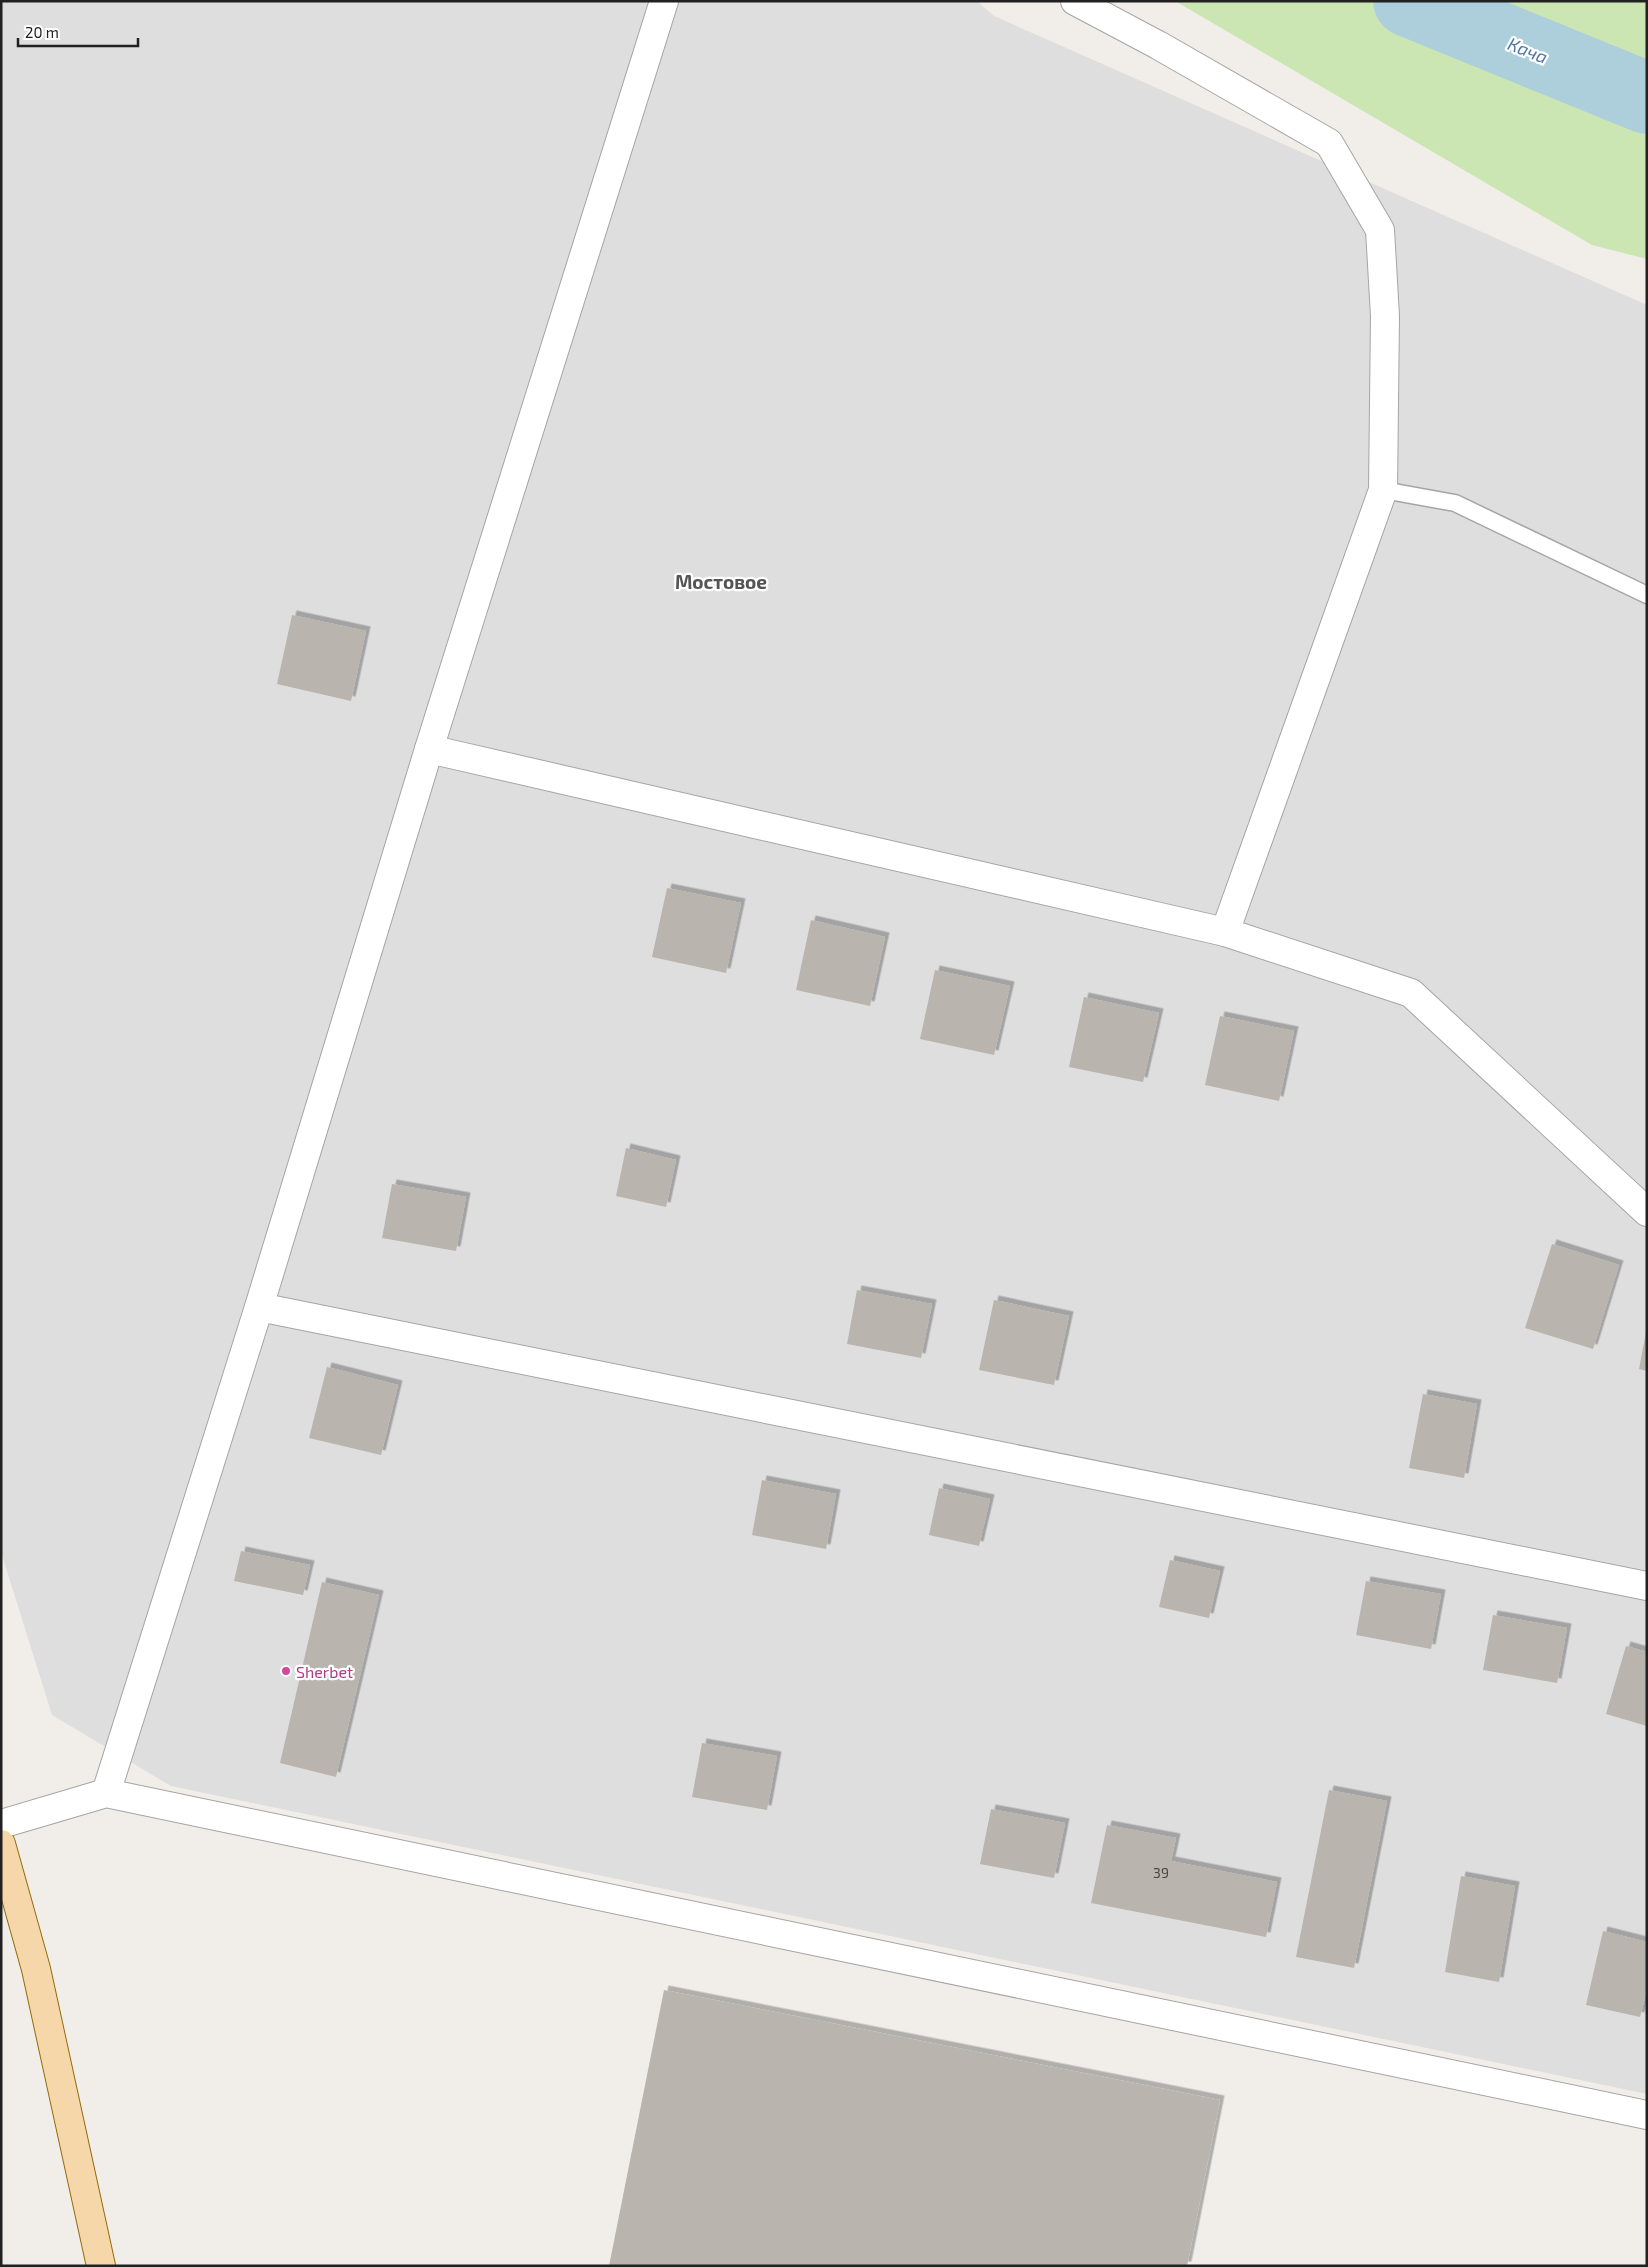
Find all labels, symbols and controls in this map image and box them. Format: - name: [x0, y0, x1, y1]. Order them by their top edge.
- scale bar: [18, 15, 138, 47]
- text: 20 m: [25, 23, 59, 41]
- water label: Кача: [1505, 32, 1551, 68]
- district label: Мостовое: [675, 570, 767, 593]
- place label: Sherbet: [296, 1662, 353, 1681]
- marker: Sherbet: [280, 1665, 292, 1677]
- house number: 39: [1153, 1864, 1169, 1881]

